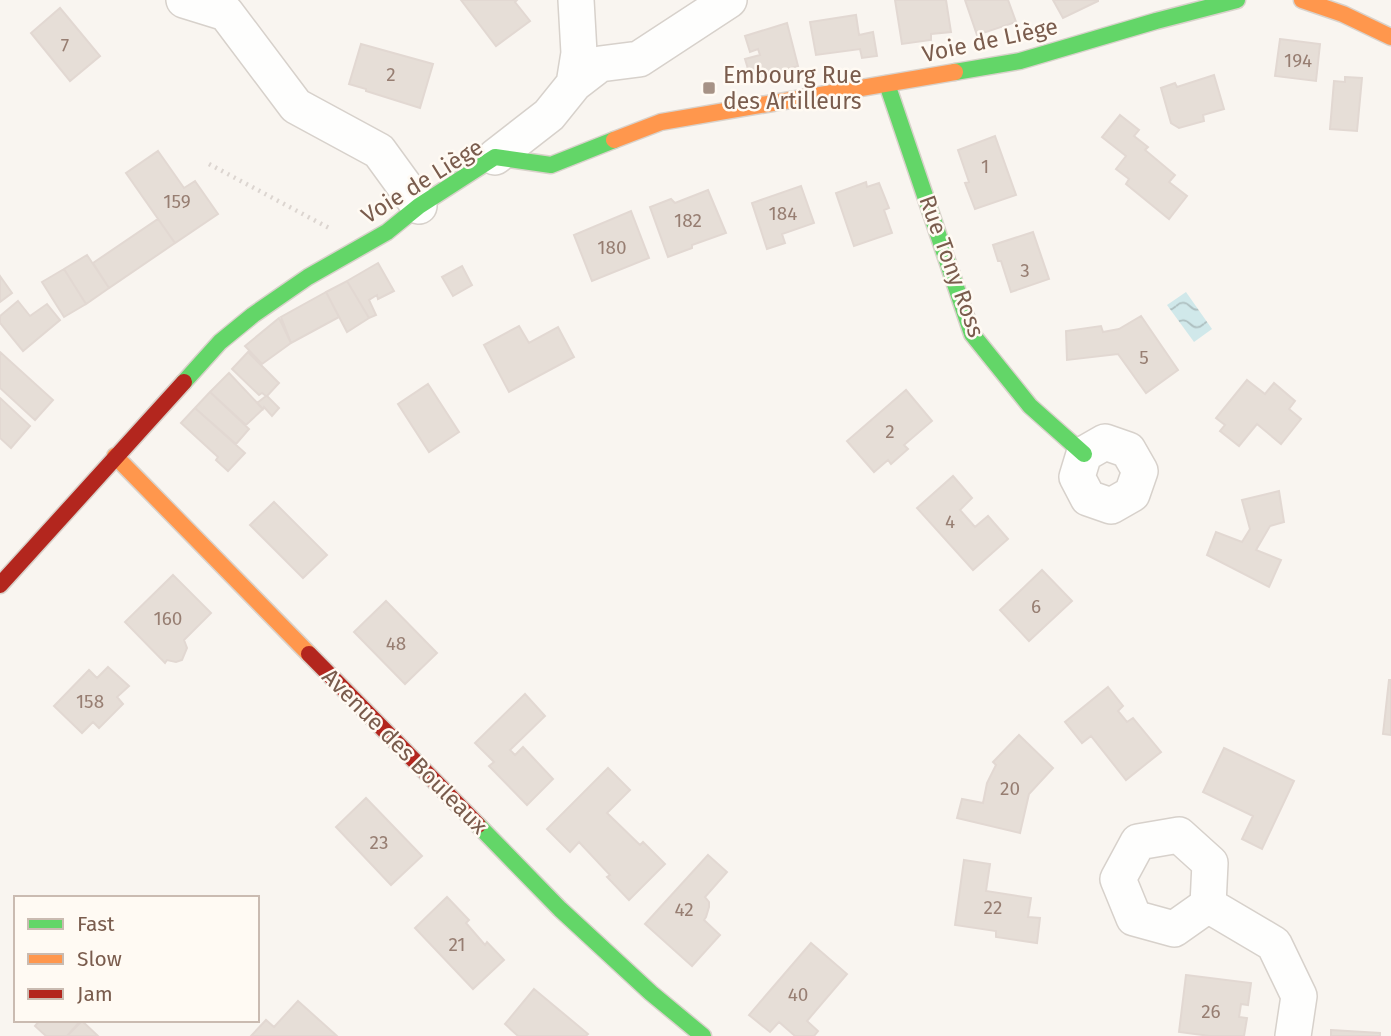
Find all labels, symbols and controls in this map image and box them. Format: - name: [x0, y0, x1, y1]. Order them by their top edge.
- street label: Voie de Liège: [920, 12, 1060, 68]
- house number: 7: [61, 34, 69, 57]
- house number: 194: [1284, 49, 1312, 72]
- place label: Embourg Rue des Artilleurs: [723, 61, 862, 115]
- house number: 2: [386, 63, 396, 86]
- marker: Embourg Rue des Artilleurs: [701, 80, 717, 96]
- street label: Voie de Liège: [356, 133, 488, 229]
- house number: 1: [981, 155, 989, 178]
- house number: 159: [163, 190, 191, 213]
- street label: Rue Tony Ross: [913, 191, 991, 341]
- house number: 184: [769, 202, 797, 225]
- house number: 182: [674, 209, 702, 232]
- house number: 180: [597, 236, 627, 259]
- house number: 3: [1020, 259, 1030, 282]
- house number: 5: [1139, 346, 1149, 369]
- house number: 2: [885, 420, 895, 443]
- house number: 4: [945, 510, 955, 533]
- house number: 6: [1031, 595, 1041, 618]
- house number: 160: [154, 607, 182, 630]
- house number: 48: [386, 632, 406, 655]
- street label: Avenue des Bouleaux: [316, 662, 494, 840]
- house number: 158: [76, 690, 104, 713]
- house number: 20: [1000, 777, 1020, 800]
- house number: 23: [370, 831, 388, 854]
- legend: [14, 896, 259, 1022]
- house number: 22: [984, 896, 1002, 919]
- house number: 42: [674, 898, 694, 921]
- text: Fast: [77, 911, 115, 937]
- house number: 21: [448, 933, 466, 956]
- text: Slow: [77, 946, 122, 972]
- text: Jam: [77, 981, 113, 1007]
- house number: 40: [788, 983, 808, 1006]
- house number: 26: [1201, 1000, 1221, 1023]

